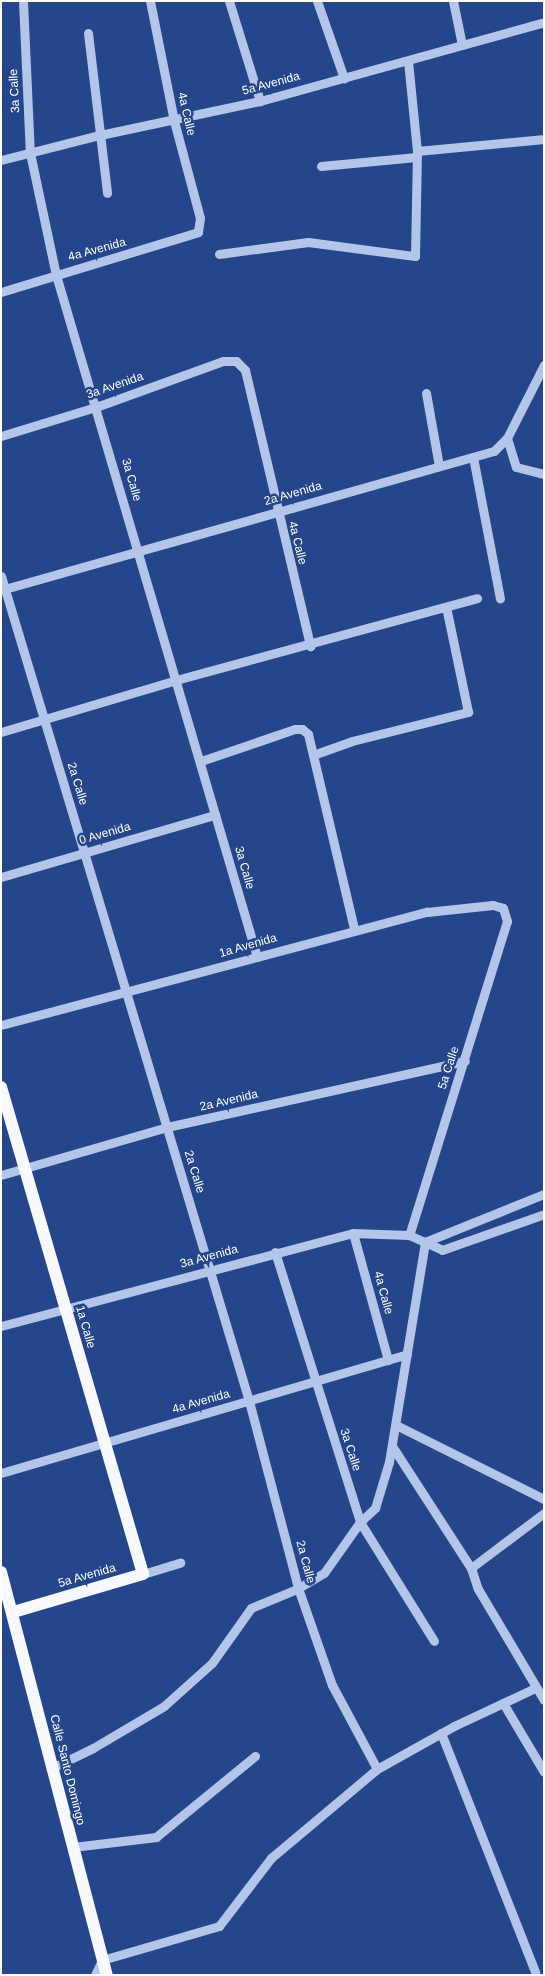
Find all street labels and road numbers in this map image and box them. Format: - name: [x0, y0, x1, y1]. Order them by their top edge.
- street label: 3a Calle: [7, 69, 23, 113]
- street label: 5a Avenida: [240, 69, 302, 99]
- street label: 4a Calle: [174, 91, 198, 137]
- street label: 4a Avenida: [66, 235, 128, 265]
- street label: 3a Avenida: [84, 369, 146, 403]
- street label: 3a Calle: [118, 457, 144, 503]
- street label: 2a Avenida: [262, 479, 324, 509]
- street label: 4a Calle: [285, 520, 309, 566]
- street label: 2a Calle: [64, 761, 90, 807]
- street label: 0 Avenida: [77, 820, 133, 848]
- street label: 3a Calle: [231, 845, 257, 891]
- street label: 1a Avenida: [217, 931, 279, 961]
- street label: 5a Calle: [435, 1045, 463, 1091]
- street label: 2a Avenida: [198, 1087, 260, 1115]
- street label: 2a Calle: [181, 1149, 207, 1195]
- street label: 3a Avenida: [178, 1242, 240, 1272]
- street label: 4a Calle: [370, 1270, 396, 1316]
- street label: 1a Calle: [72, 1304, 98, 1350]
- street label: 4a Avenida: [170, 1387, 232, 1417]
- street label: 3a Calle: [336, 1427, 364, 1473]
- street label: 2a Calle: [292, 1539, 318, 1585]
- street label: 5a Avenida: [56, 1561, 118, 1591]
- street label: Calle Santo Domingo: [46, 1713, 88, 1827]

